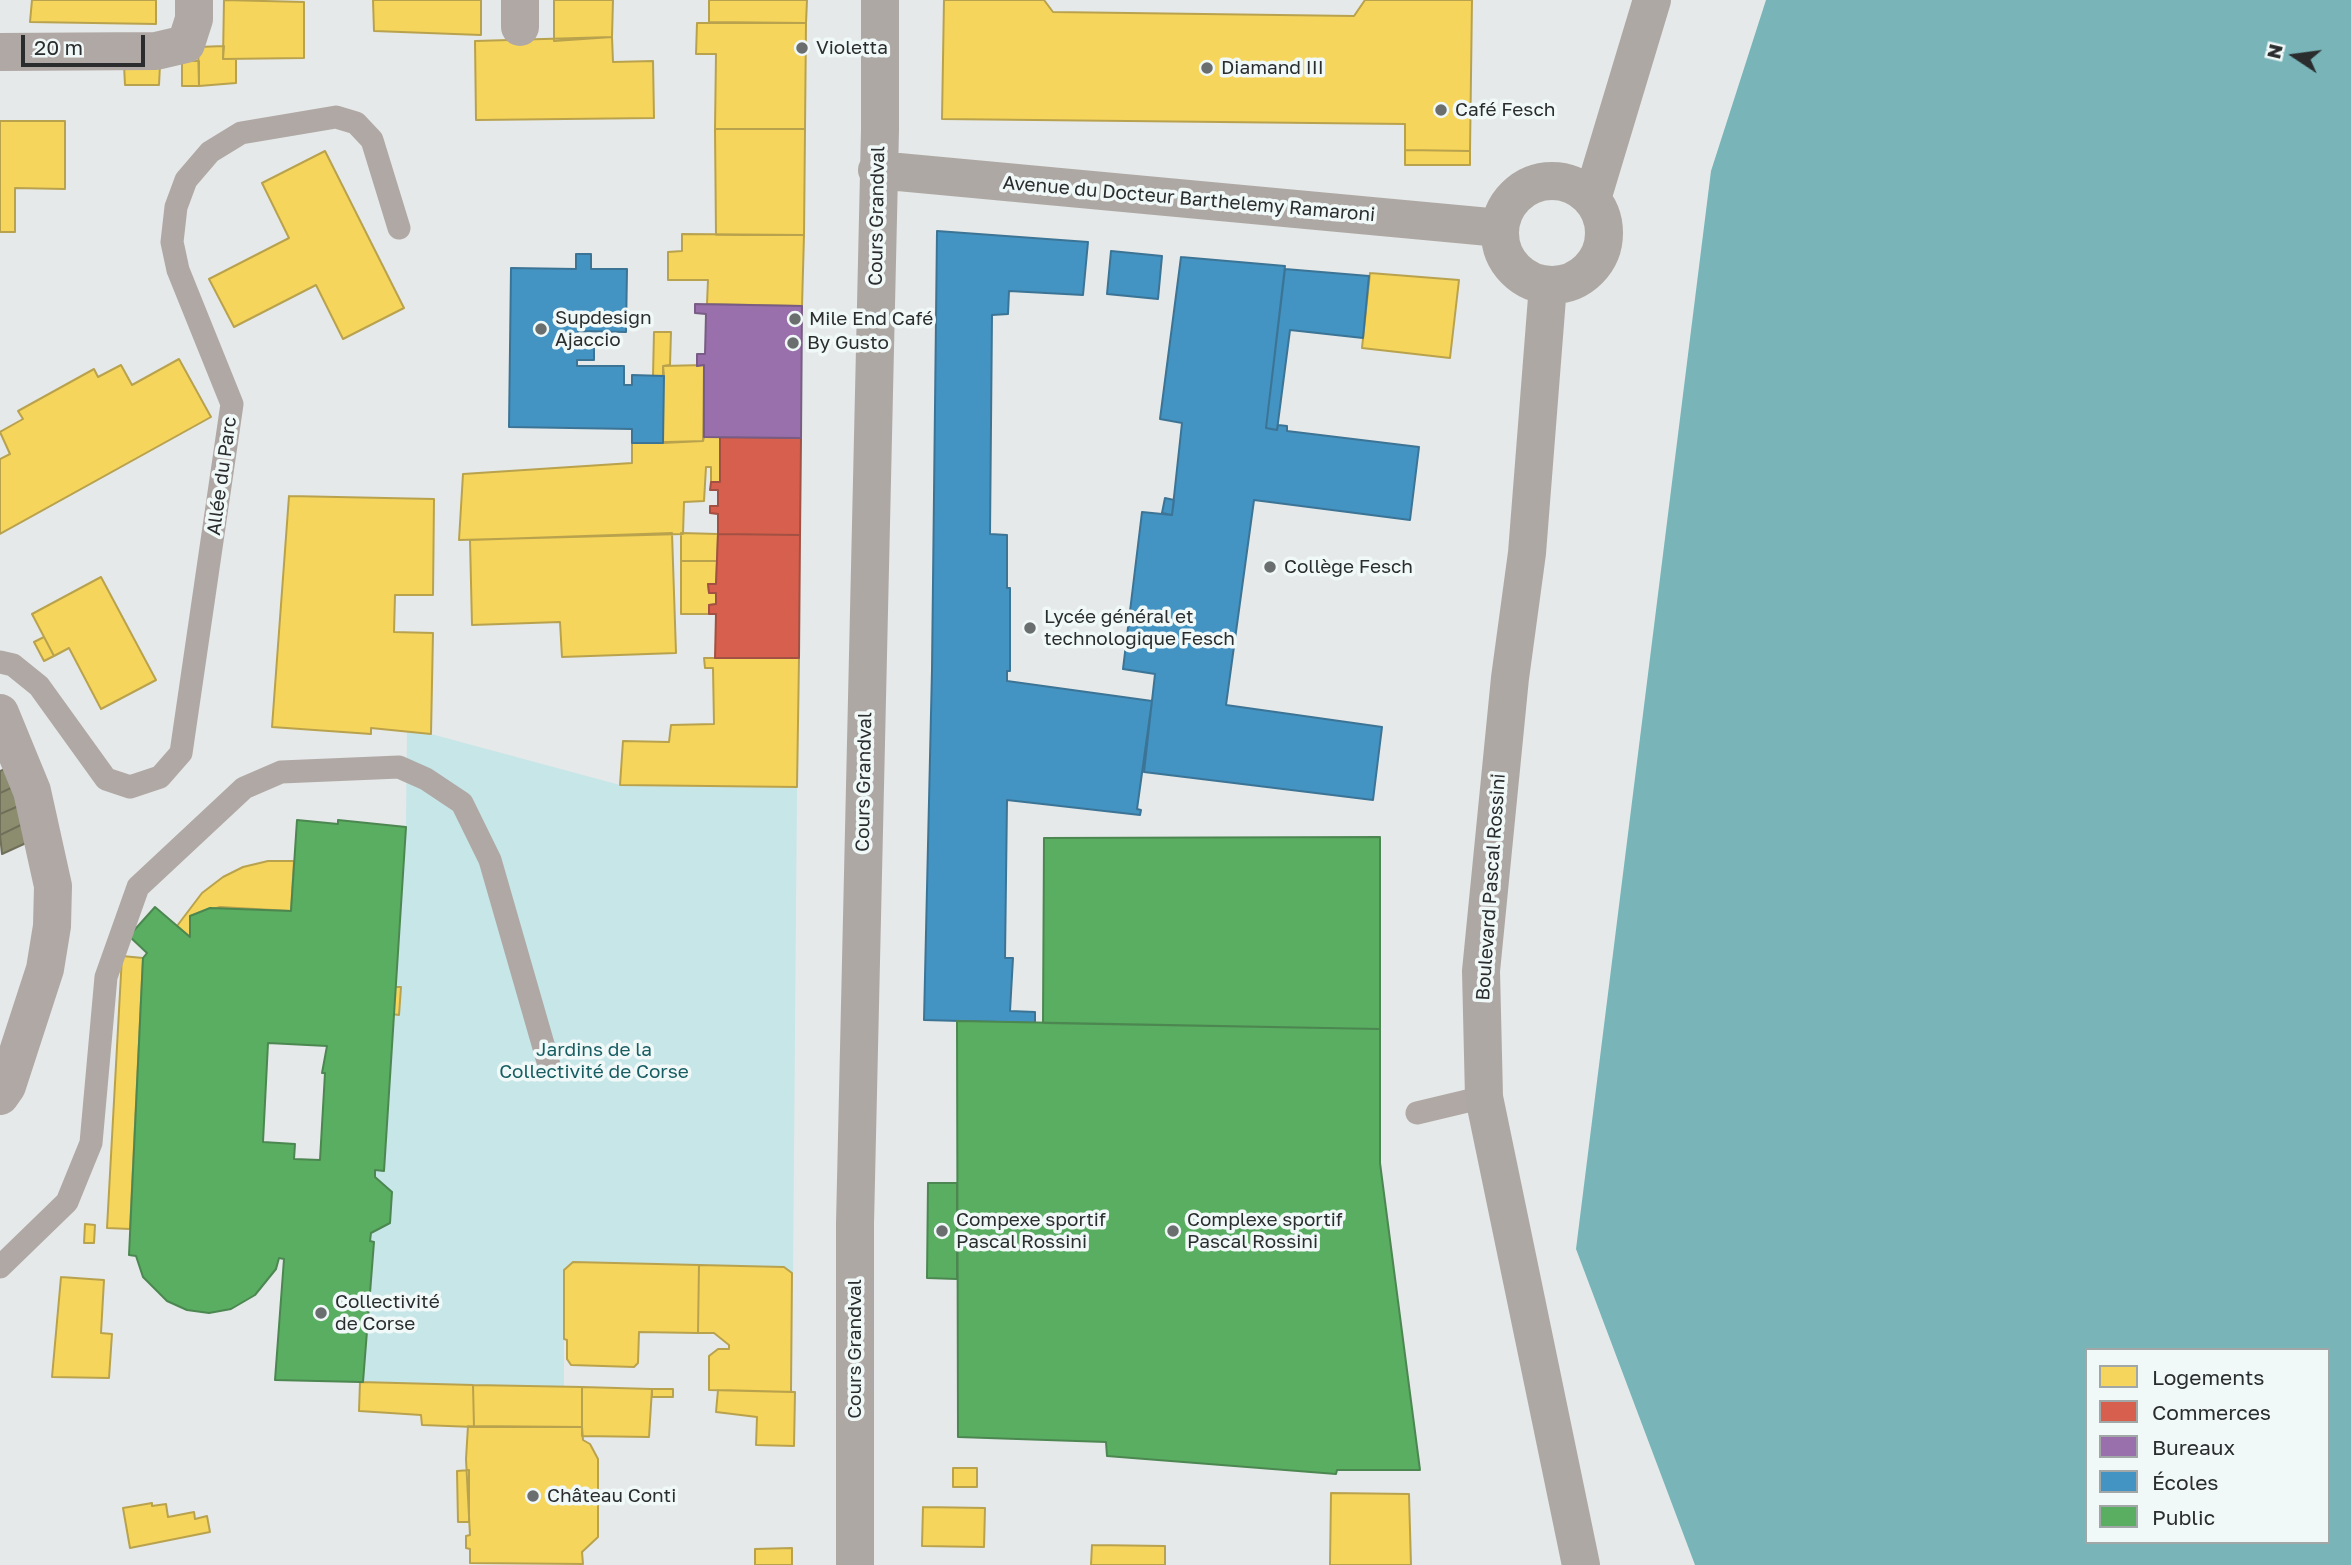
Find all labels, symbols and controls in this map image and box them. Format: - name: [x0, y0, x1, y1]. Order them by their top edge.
- scale bar: [24, 21, 149, 65]
- north arrow: [2260, 21, 2330, 91]
- text: 20 m: [34, 34, 83, 60]
- place label: Violetta: [816, 37, 888, 59]
- marker: Violetta: [794, 40, 810, 56]
- text: N: [2261, 42, 2287, 61]
- place label: Diamand III: [1221, 57, 1324, 79]
- marker: Diamand III: [1199, 60, 1215, 76]
- place label: Café Fesch: [1455, 99, 1555, 121]
- marker: Café Fesch: [1433, 102, 1449, 118]
- street label: Cours Grandval: [864, 146, 890, 286]
- street label: Avenue du Docteur Barthelemy Ramaroni: [1002, 171, 1376, 227]
- place label: Supdesign Ajaccio: [555, 307, 652, 351]
- place label: Mile End Café: [809, 308, 933, 330]
- marker: Mile End Café: [787, 311, 803, 327]
- marker: Supdesign Ajaccio: [533, 321, 549, 337]
- place label: By Gusto: [807, 332, 889, 354]
- marker: By Gusto: [785, 335, 801, 351]
- street label: Allée du Parc: [202, 415, 242, 537]
- place label: Collège Fesch: [1284, 556, 1413, 578]
- marker: Collège Fesch: [1262, 559, 1278, 575]
- place label: Lycée général et technologique Fesch: [1044, 606, 1235, 650]
- marker: Lycée général et technologique Fesch: [1022, 620, 1038, 636]
- street label: Cours Grandval: [851, 712, 877, 852]
- street label: Boulevard Pascal Rossini: [1472, 773, 1510, 1001]
- park label: Jardins de la Collectivité de Corse: [499, 1039, 689, 1083]
- place label: Compexe sportif Pascal Rossini: [956, 1209, 1106, 1253]
- place label: Complexe sportif Pascal Rossini: [1187, 1209, 1343, 1253]
- marker: Compexe sportif Pascal Rossini: [934, 1223, 950, 1239]
- marker: Complexe sportif Pascal Rossini: [1165, 1223, 1181, 1239]
- street label: Cours Grandval: [844, 1279, 866, 1419]
- place label: Collectivité de Corse: [335, 1291, 440, 1335]
- marker: Collectivité de Corse: [313, 1305, 329, 1321]
- legend: [2085, 1348, 2330, 1544]
- text: Logements: [2152, 1364, 2264, 1390]
- text: Commerces: [2152, 1399, 2271, 1425]
- text: Bureaux: [2152, 1434, 2235, 1460]
- text: Écoles: [2152, 1469, 2218, 1495]
- place label: Château Conti: [547, 1485, 676, 1507]
- marker: Château Conti: [525, 1488, 541, 1504]
- text: Public: [2152, 1504, 2215, 1530]

